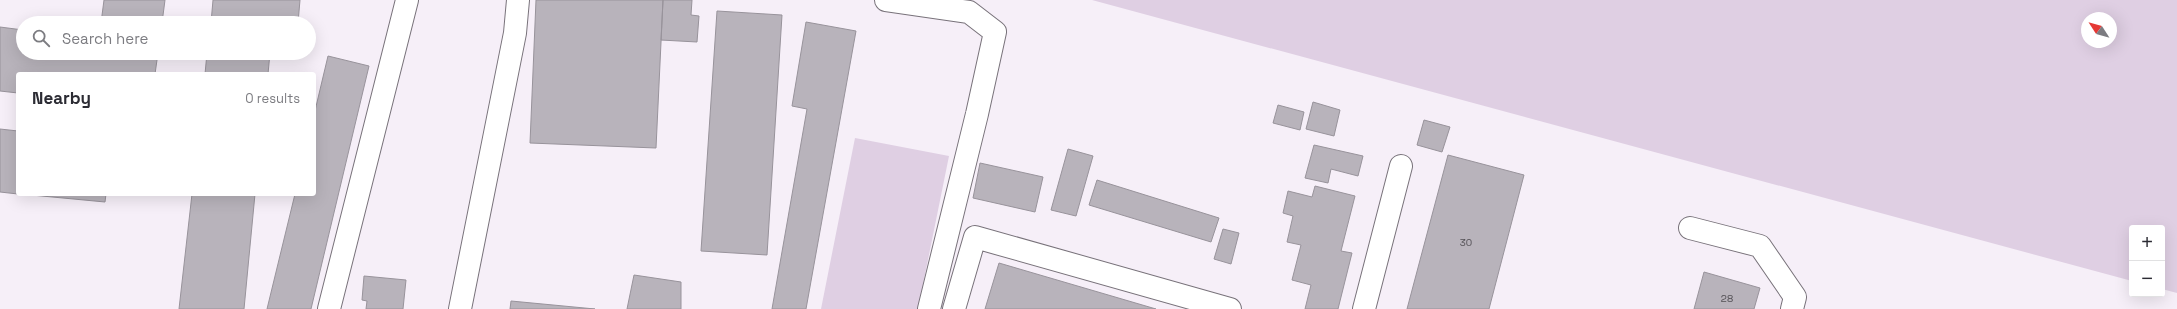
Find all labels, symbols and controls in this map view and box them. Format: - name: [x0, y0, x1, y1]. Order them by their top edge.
- north arrow: [2081, 12, 2117, 48]
- search box: [16, 16, 316, 60]
- icon: search: [30, 27, 52, 49]
- text: Search here: [62, 29, 148, 48]
- text: Nearby: [32, 87, 91, 109]
- text: 0 results: [245, 90, 300, 107]
- map controls: [2129, 225, 2165, 297]
- button: +: [2129, 225, 2165, 261]
- house number: 30: [1460, 236, 1472, 249]
- button: −: [2129, 261, 2165, 297]
- house number: 28: [1721, 292, 1733, 305]

